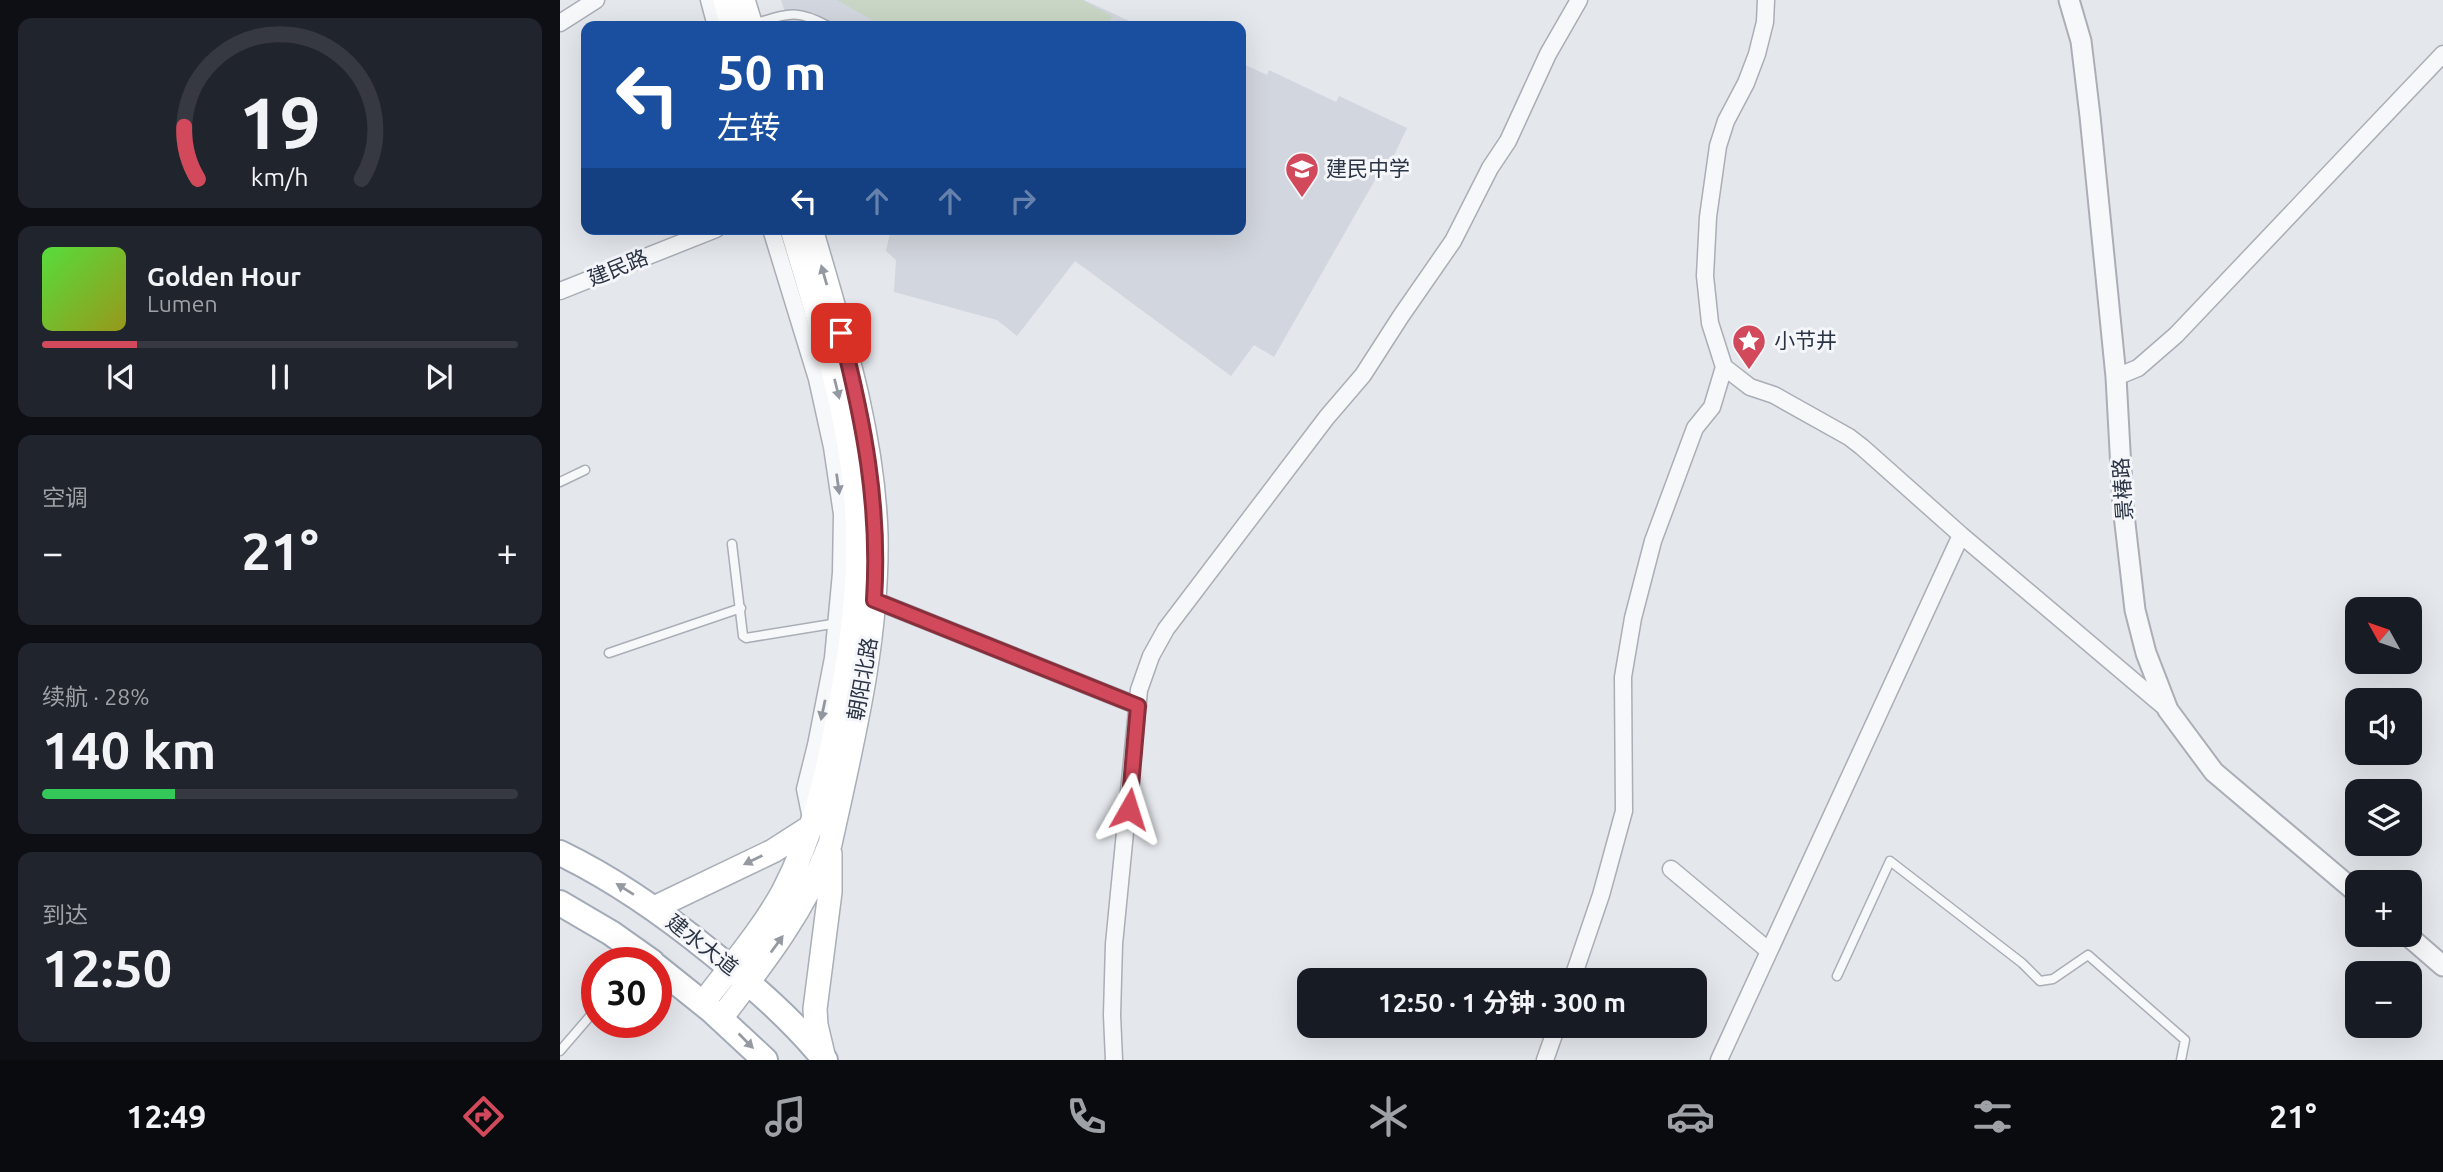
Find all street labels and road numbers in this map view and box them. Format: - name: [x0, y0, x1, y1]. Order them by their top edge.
- street label: 建民路: [584, 244, 651, 290]
- street label: 景椿路: [2108, 457, 2136, 521]
- street label: 朝阳北路: [843, 635, 881, 722]
- street label: 建水大道: [662, 909, 743, 980]

